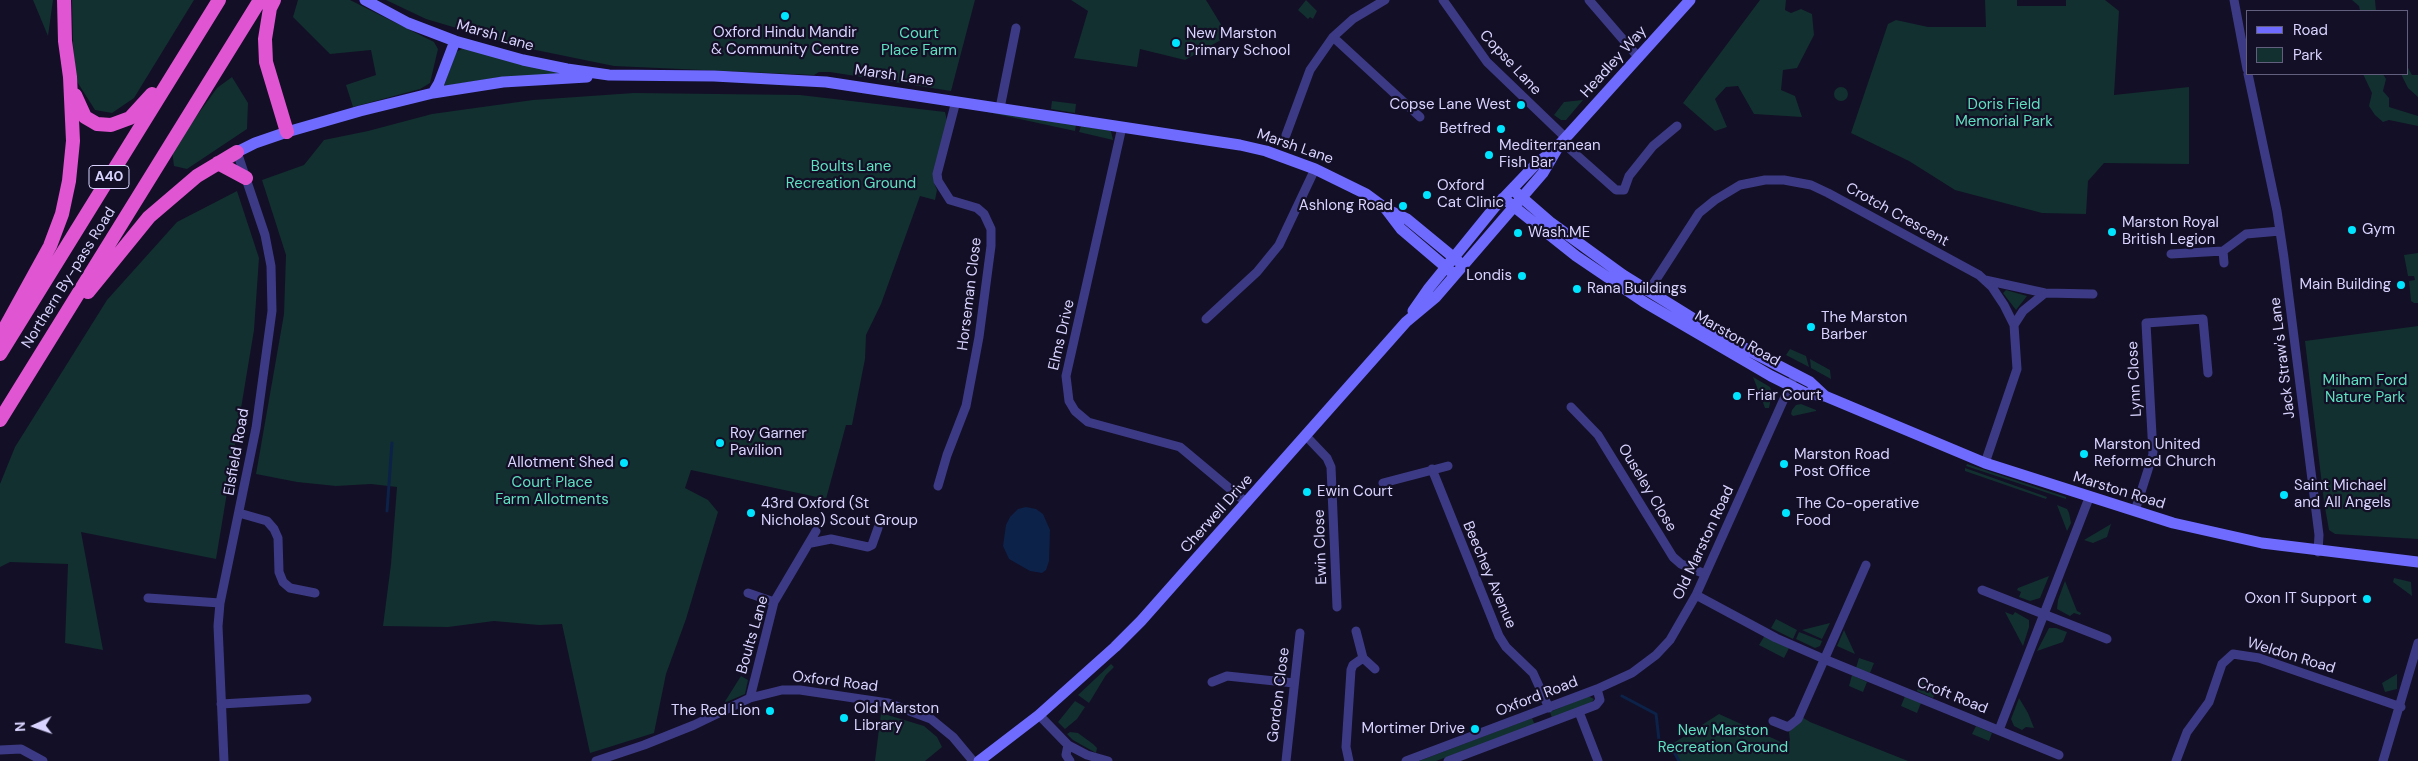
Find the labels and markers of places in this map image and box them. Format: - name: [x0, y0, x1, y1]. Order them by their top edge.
- marker: Oxford Hindu Mandir & Community Centre: [779, 10, 791, 22]
- place label: Oxford Hindu Mandir & Community Centre: [711, 24, 859, 59]
- place label: New Marston Primary School: [1186, 25, 1290, 60]
- marker: New Marston Primary School: [1170, 37, 1182, 49]
- place label: Copse Lane West: [1389, 96, 1511, 114]
- marker: Copse Lane West: [1515, 99, 1527, 111]
- place label: Betfred: [1440, 120, 1491, 138]
- marker: Betfred: [1495, 123, 1507, 135]
- place label: Mediterranean Fish Bar: [1499, 137, 1600, 172]
- marker: Mediterranean Fish Bar: [1483, 149, 1495, 161]
- place label: Oxford Cat Clinic: [1437, 177, 1504, 212]
- marker: Oxford Cat Clinic: [1421, 189, 1433, 201]
- place label: Ashlong Road: [1299, 197, 1393, 215]
- marker: Ashlong Road: [1397, 200, 1409, 212]
- place label: Marston Royal British Legion: [2122, 214, 2219, 249]
- place label: Gym: [2362, 221, 2395, 239]
- place label: Wash.ME: [1528, 224, 1590, 242]
- marker: Gym: [2346, 224, 2358, 236]
- marker: Marston Royal British Legion: [2106, 226, 2118, 238]
- marker: Wash.ME: [1512, 227, 1524, 239]
- place label: Londis: [1466, 267, 1512, 285]
- marker: Londis: [1516, 270, 1528, 282]
- place label: Main Building: [2299, 276, 2391, 294]
- marker: Main Building: [2395, 279, 2407, 291]
- place label: Rana Buildings: [1587, 280, 1687, 298]
- marker: Rana Buildings: [1571, 283, 1583, 295]
- place label: The Marston Barber: [1821, 309, 1907, 344]
- marker: The Marston Barber: [1805, 321, 1817, 333]
- place label: Friar Court: [1747, 387, 1822, 405]
- marker: Friar Court: [1731, 390, 1743, 402]
- place label: Roy Garner Pavilion: [730, 425, 807, 460]
- place label: Marston United Reformed Church: [2094, 436, 2216, 471]
- marker: Roy Garner Pavilion: [714, 437, 726, 449]
- place label: Marston Road Post Office: [1794, 446, 1890, 481]
- marker: Marston United Reformed Church: [2078, 448, 2090, 460]
- place label: Allotment Shed: [507, 454, 614, 472]
- marker: Allotment Shed: [618, 457, 630, 469]
- marker: Marston Road Post Office: [1778, 458, 1790, 470]
- place label: Saint Michael and All Angels: [2294, 477, 2391, 512]
- place label: Ewin Court: [1317, 483, 1393, 501]
- marker: Ewin Court: [1301, 486, 1313, 498]
- marker: Saint Michael and All Angels: [2278, 489, 2290, 501]
- place label: 43rd Oxford (St Nicholas) Scout Group: [761, 495, 918, 530]
- place label: The Co-operative Food: [1796, 495, 1919, 530]
- marker: 43rd Oxford (St Nicholas) Scout Group: [745, 507, 757, 519]
- marker: The Co-operative Food: [1780, 507, 1792, 519]
- place label: Oxon IT Support: [2244, 590, 2357, 608]
- marker: Oxon IT Support: [2361, 593, 2373, 605]
- place label: Old Marston Library: [854, 700, 939, 735]
- place label: The Red Lion: [671, 702, 760, 720]
- marker: The Red Lion: [764, 705, 776, 717]
- marker: Old Marston Library: [838, 712, 850, 724]
- place label: Mortimer Drive: [1362, 720, 1465, 738]
- marker: Mortimer Drive: [1469, 723, 1481, 735]

